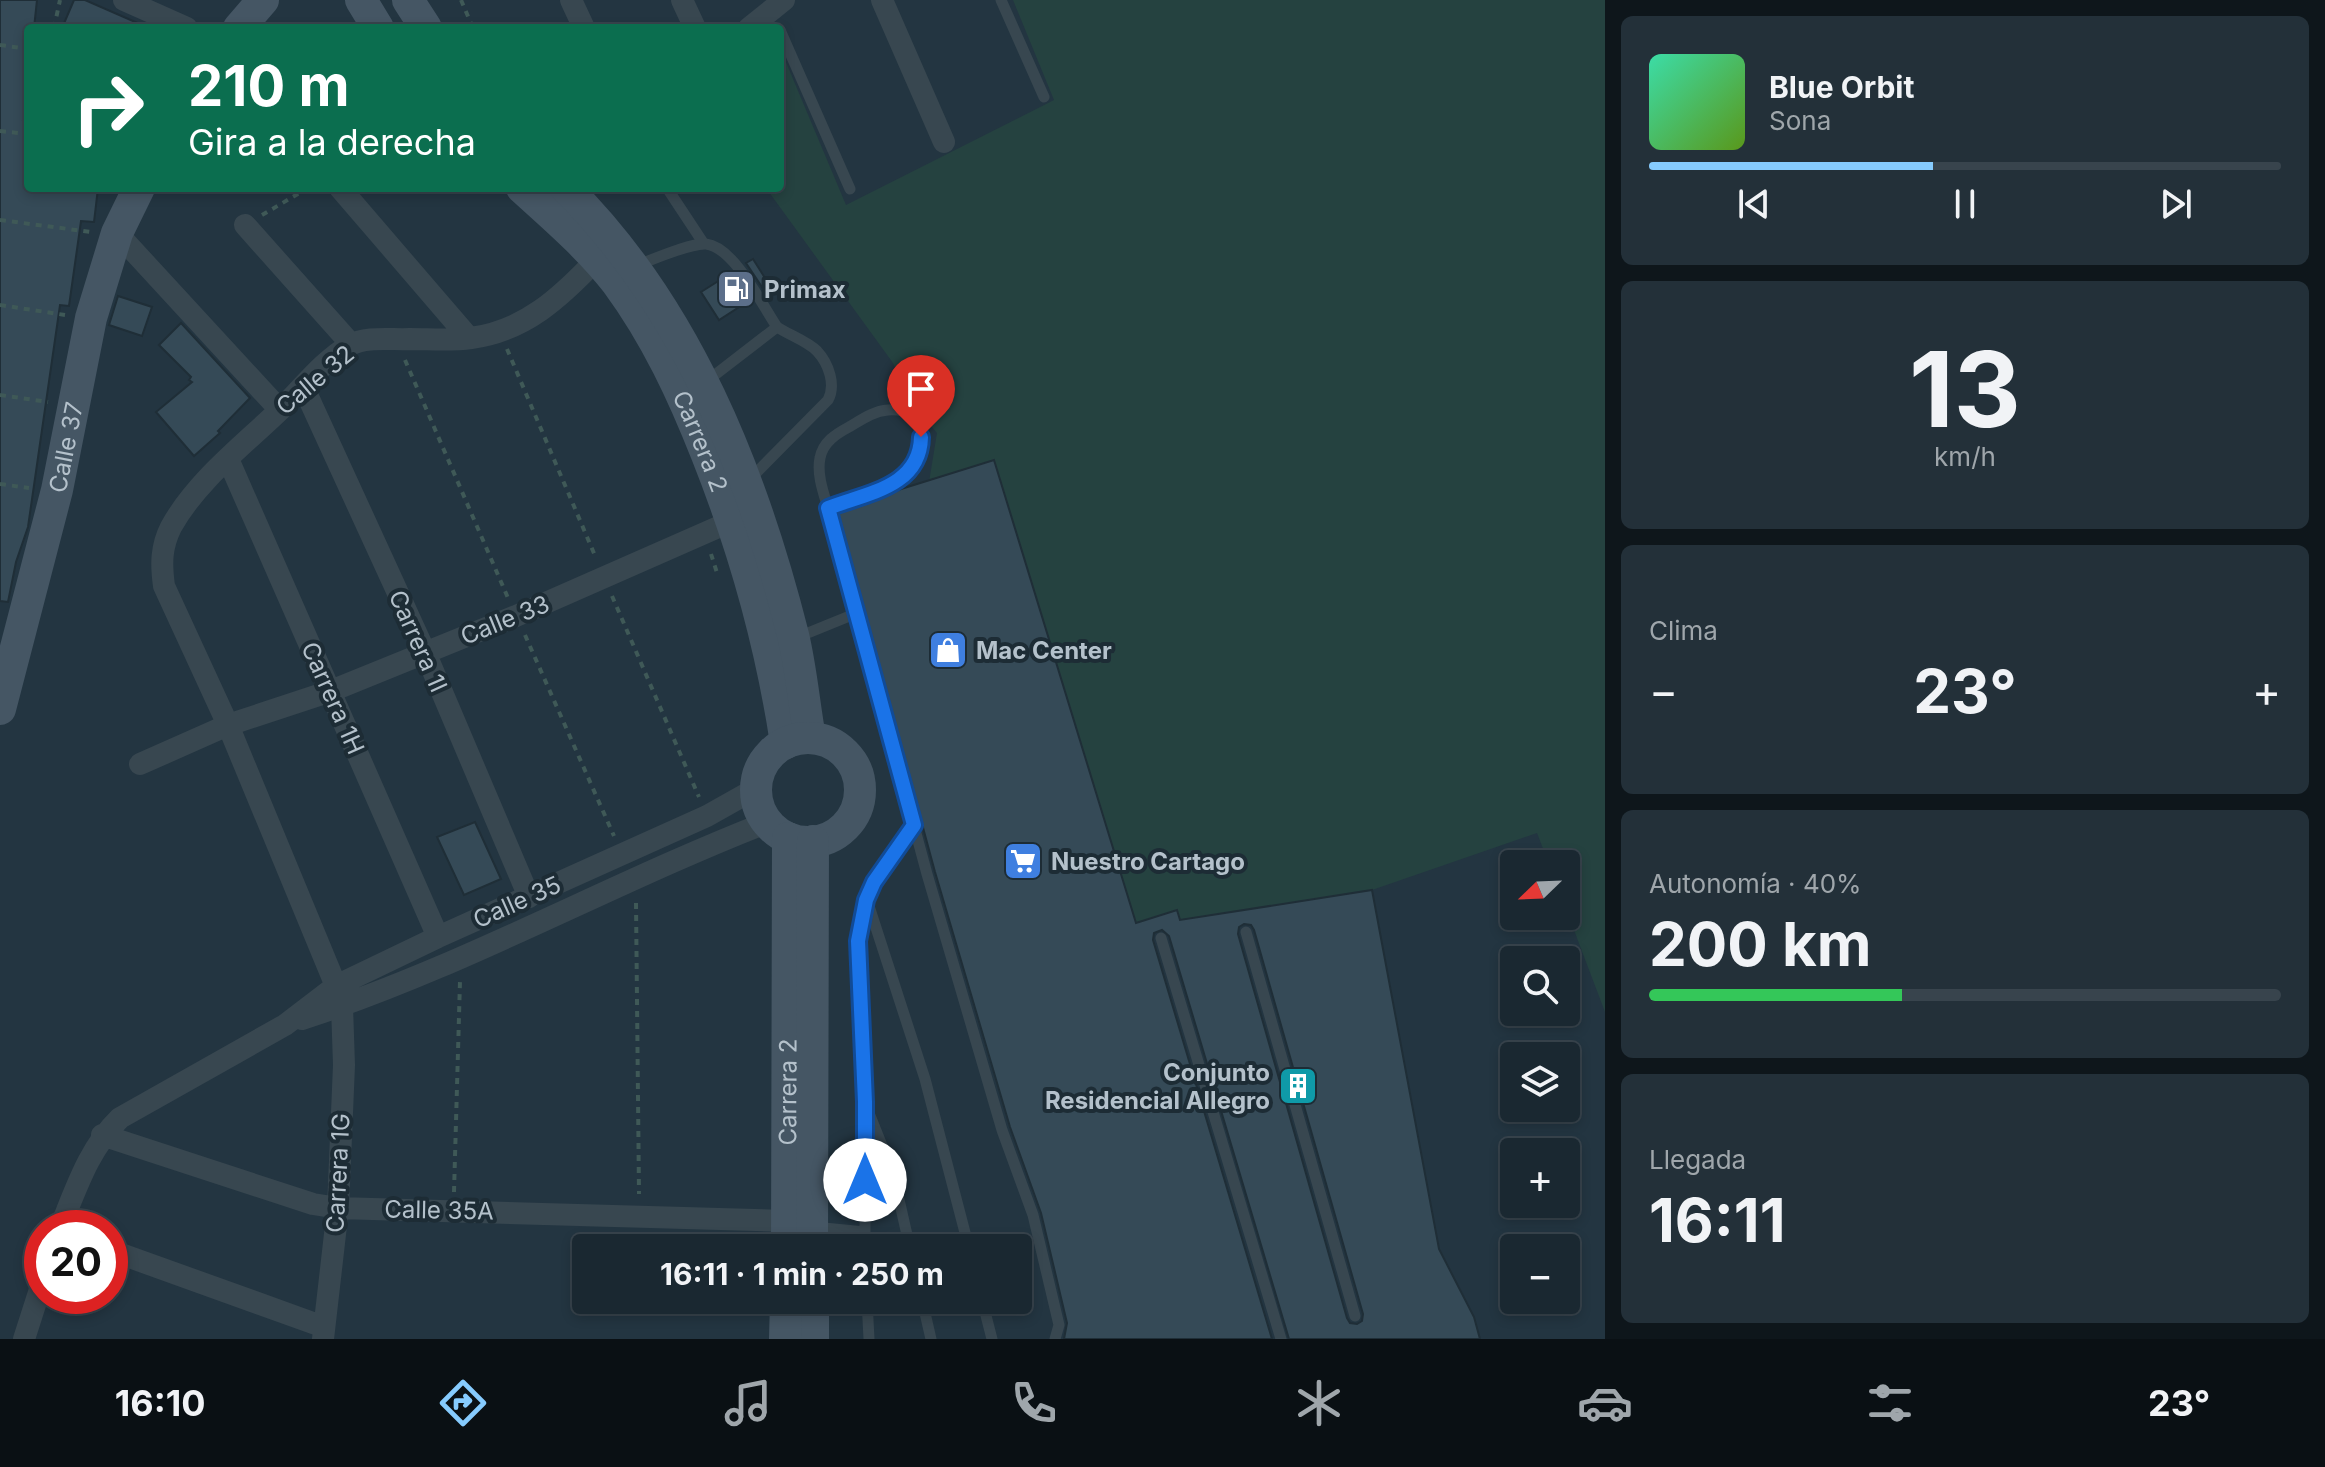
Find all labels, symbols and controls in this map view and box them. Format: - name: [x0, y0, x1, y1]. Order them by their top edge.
- text: 210 m: [188, 52, 350, 120]
- icon: right: [56, 56, 160, 160]
- text: Blue Orbit: [1769, 69, 1914, 105]
- text: Sona: [1769, 105, 1831, 136]
- text: Gira a la derecha: [188, 120, 476, 164]
- icon: previous: [1732, 182, 1776, 226]
- icon: pause: [1943, 182, 1987, 226]
- icon: next: [2154, 182, 2198, 226]
- fuel station icon: Primax: [715, 268, 757, 310]
- place label: Primax: [764, 275, 846, 304]
- text: 13: [1909, 326, 2021, 452]
- street label: Calle 32: [270, 339, 360, 421]
- pin: [887, 355, 955, 437]
- icon: arrive: [899, 367, 943, 411]
- street label: Carrera 2: [667, 386, 734, 496]
- street label: Calle 37: [42, 399, 89, 495]
- text: km/h: [1934, 441, 1996, 472]
- street label: Carrera 1I: [383, 586, 453, 696]
- street label: Calle 33: [456, 589, 554, 651]
- text: Clima: [1649, 615, 1718, 646]
- shop icon: Mac Center: [927, 629, 969, 671]
- place label: Mac Center: [976, 636, 1112, 665]
- street label: Carrera 1H: [295, 637, 371, 759]
- text: 23°: [1913, 655, 2017, 727]
- text: −: [1649, 664, 1678, 718]
- text: +: [2252, 664, 2281, 718]
- supermarket icon: Nuestro Cartago: [1002, 840, 1044, 882]
- place label: Nuestro Cartago: [1051, 847, 1245, 876]
- north arrow: [1500, 850, 1580, 930]
- map controls: [1500, 850, 1580, 1314]
- text: Autonomía · 40%: [1649, 868, 1862, 899]
- street label: Calle 35: [469, 870, 565, 934]
- text: 200 km: [1649, 908, 1871, 980]
- button: search: [1500, 946, 1580, 1026]
- street label: Carrera 2: [773, 1038, 802, 1146]
- button: layers: [1500, 1042, 1580, 1122]
- place label: Conjunto Residencial Allegro: [1045, 1058, 1270, 1115]
- building icon: Conjunto Residencial Allegro: [1277, 1065, 1319, 1107]
- street label: Carrera 1G: [320, 1112, 356, 1234]
- position arrow: [823, 1138, 907, 1222]
- button: +: [1500, 1138, 1580, 1218]
- text: Llegada: [1649, 1144, 1746, 1175]
- text: 16:11: [1649, 1184, 1786, 1256]
- street label: Calle 35A: [384, 1195, 494, 1225]
- speed limit sign: 20: [24, 1210, 128, 1314]
- button: −: [1500, 1234, 1580, 1314]
- text: 16:11 · 1 min · 250 m: [660, 1256, 944, 1292]
- icon: directions: [435, 1375, 491, 1431]
- icon: music: [720, 1375, 776, 1431]
- icon: phone: [1006, 1375, 1062, 1431]
- icon: climate: [1291, 1375, 1347, 1431]
- icon: car: [1577, 1375, 1633, 1431]
- icon: filters: [1862, 1375, 1918, 1431]
- text: 16:10: [115, 1381, 205, 1425]
- text: 23°: [2148, 1381, 2210, 1425]

